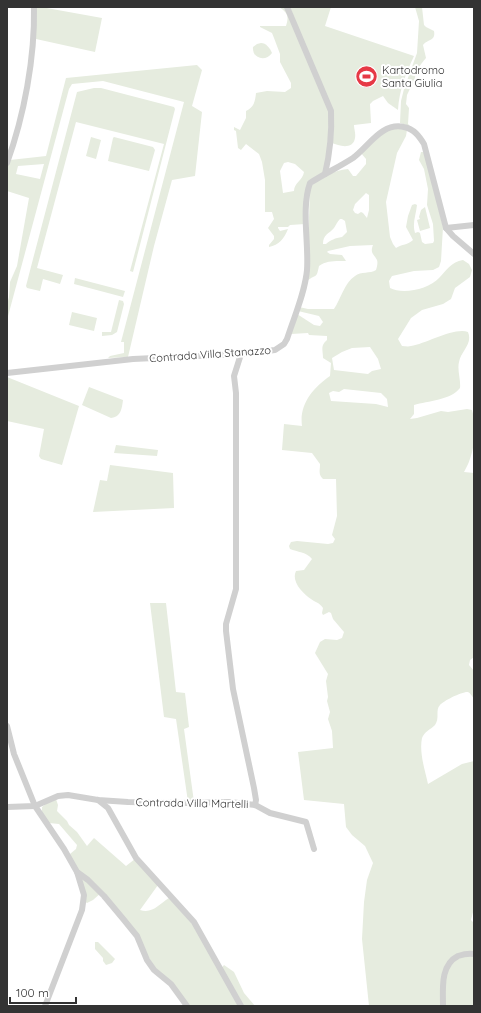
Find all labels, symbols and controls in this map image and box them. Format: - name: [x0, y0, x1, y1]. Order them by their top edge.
- sports icon: Kartodromo Santa Giulia: [353, 63, 379, 89]
- place label: Kartodromo Santa Giulia: [382, 63, 445, 90]
- street label: Contrada Villa Stanazzo: [149, 343, 272, 365]
- street label: Contrada Villa Martelli: [136, 795, 248, 811]
- scale bar: [10, 979, 76, 1005]
- text: 100 m: [16, 985, 49, 1000]

